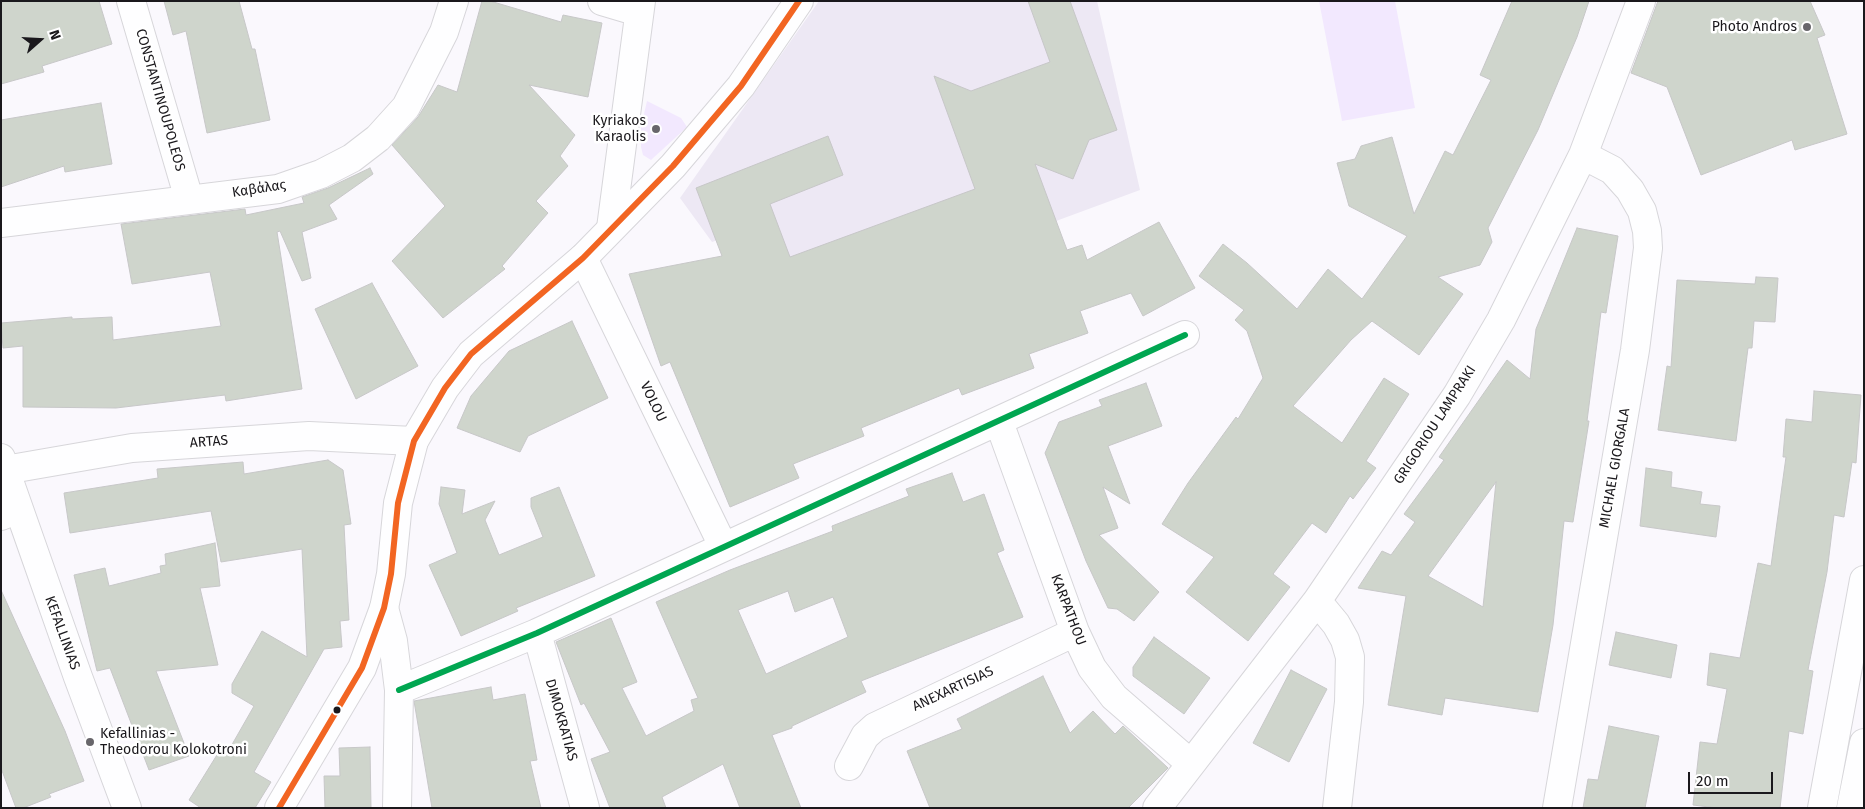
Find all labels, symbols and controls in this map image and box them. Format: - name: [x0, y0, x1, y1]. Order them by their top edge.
- north arrow: [15, 15, 65, 65]
- place label: Photo Andros: [1712, 19, 1797, 35]
- marker: Photo Andros: [1801, 21, 1813, 33]
- street label: CONSTANTINOUPOLEOS: [132, 27, 188, 173]
- text: N: [45, 28, 64, 42]
- place label: Kyriakos Karaolis: [592, 113, 646, 146]
- marker: Kyriakos Karaolis: [650, 123, 662, 135]
- street label: Καβάλας: [231, 176, 287, 202]
- street label: GRIGORIOU LAMPRAKI: [1390, 363, 1480, 487]
- street label: VOLOU: [636, 379, 670, 425]
- street label: MICHAEL GIORGALA: [1596, 407, 1634, 529]
- street label: ARTAS: [189, 432, 229, 452]
- street label: KARPATHOU: [1047, 572, 1089, 648]
- street label: KEFALLINIAS: [41, 594, 83, 672]
- street label: ANEXARTISIAS: [910, 663, 996, 715]
- street label: DIMOKRATIAS: [541, 677, 581, 763]
- unlabelled marker: [332, 705, 342, 715]
- place label: Kefallinias - Theodorou Kolokotroni: [100, 726, 247, 759]
- marker: Kefallinias - Theodorou Kolokotroni: [84, 736, 96, 748]
- scale bar: [1690, 762, 1775, 794]
- text: 20 m: [1696, 772, 1729, 790]

